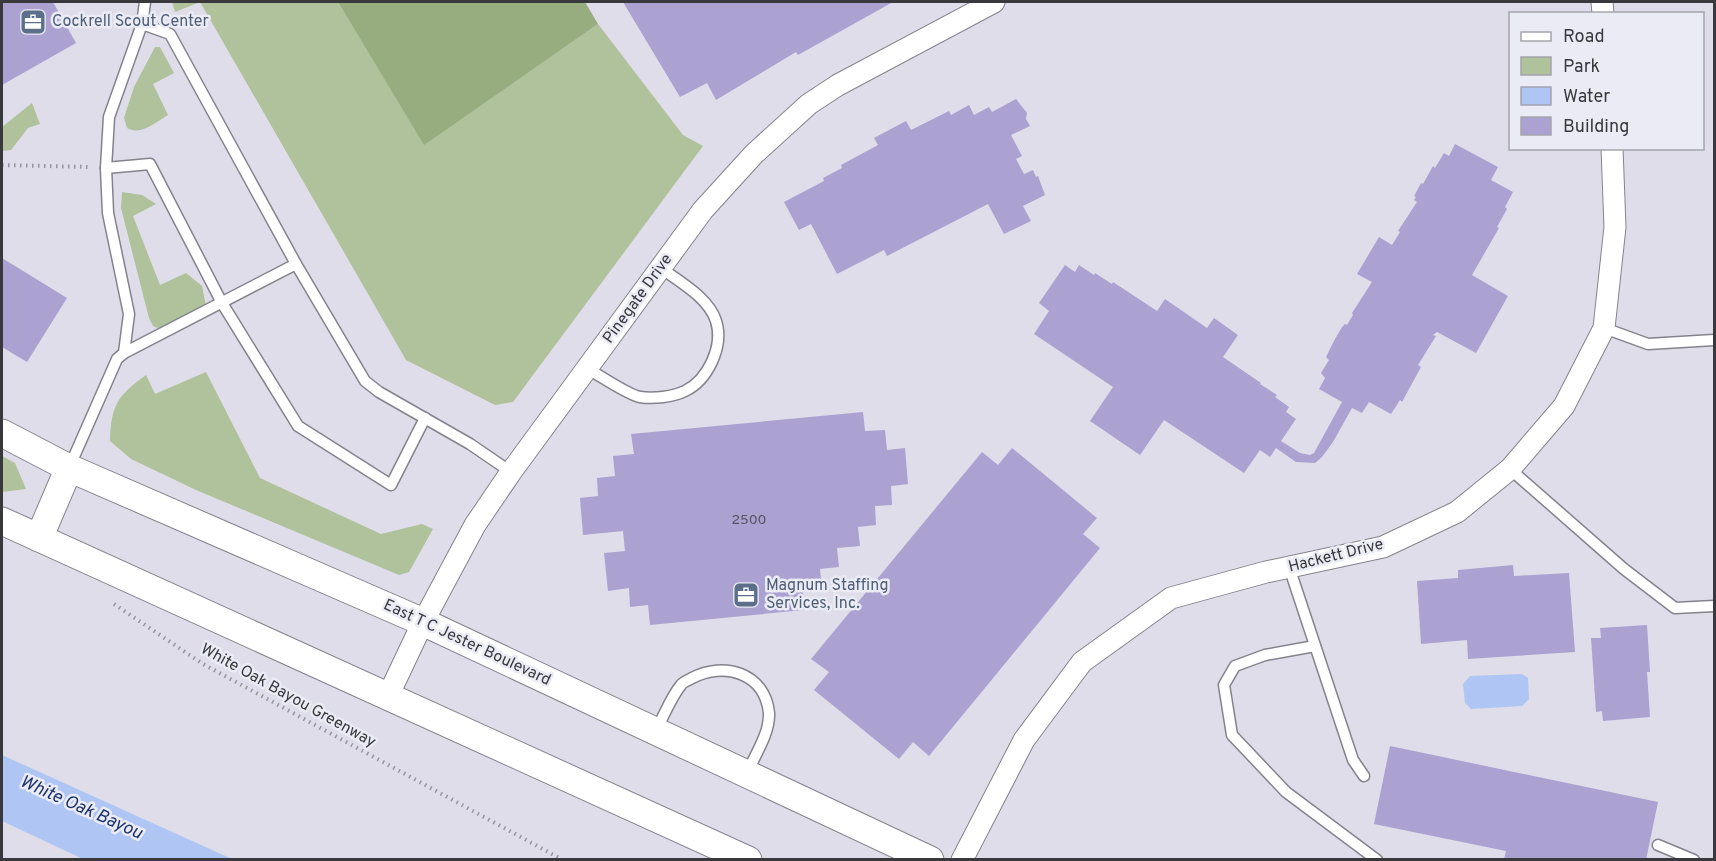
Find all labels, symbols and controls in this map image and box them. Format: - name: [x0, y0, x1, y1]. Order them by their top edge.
- office icon: Cockrell Scout Center: [18, 7, 48, 37]
- place label: Cockrell Scout Center: [52, 12, 209, 32]
- legend: [1509, 12, 1704, 150]
- text: Road: [1563, 26, 1605, 49]
- text: Park: [1563, 56, 1600, 79]
- text: Water: [1563, 86, 1610, 109]
- text: Building: [1563, 116, 1629, 139]
- street label: Pinegate Drive: [599, 250, 677, 348]
- house number: 2500: [731, 512, 767, 529]
- street label: Hackett Drive: [1286, 535, 1386, 577]
- place label: Magnum Staffing Services, Inc.: [766, 576, 888, 614]
- office icon: Magnum Staffing Services, Inc.: [731, 580, 761, 610]
- street label: East T C Jester Boulevard: [380, 595, 554, 691]
- street label: White Oak Bayou Greenway: [197, 639, 379, 753]
- water label: White Oak Bayou: [16, 771, 146, 845]

